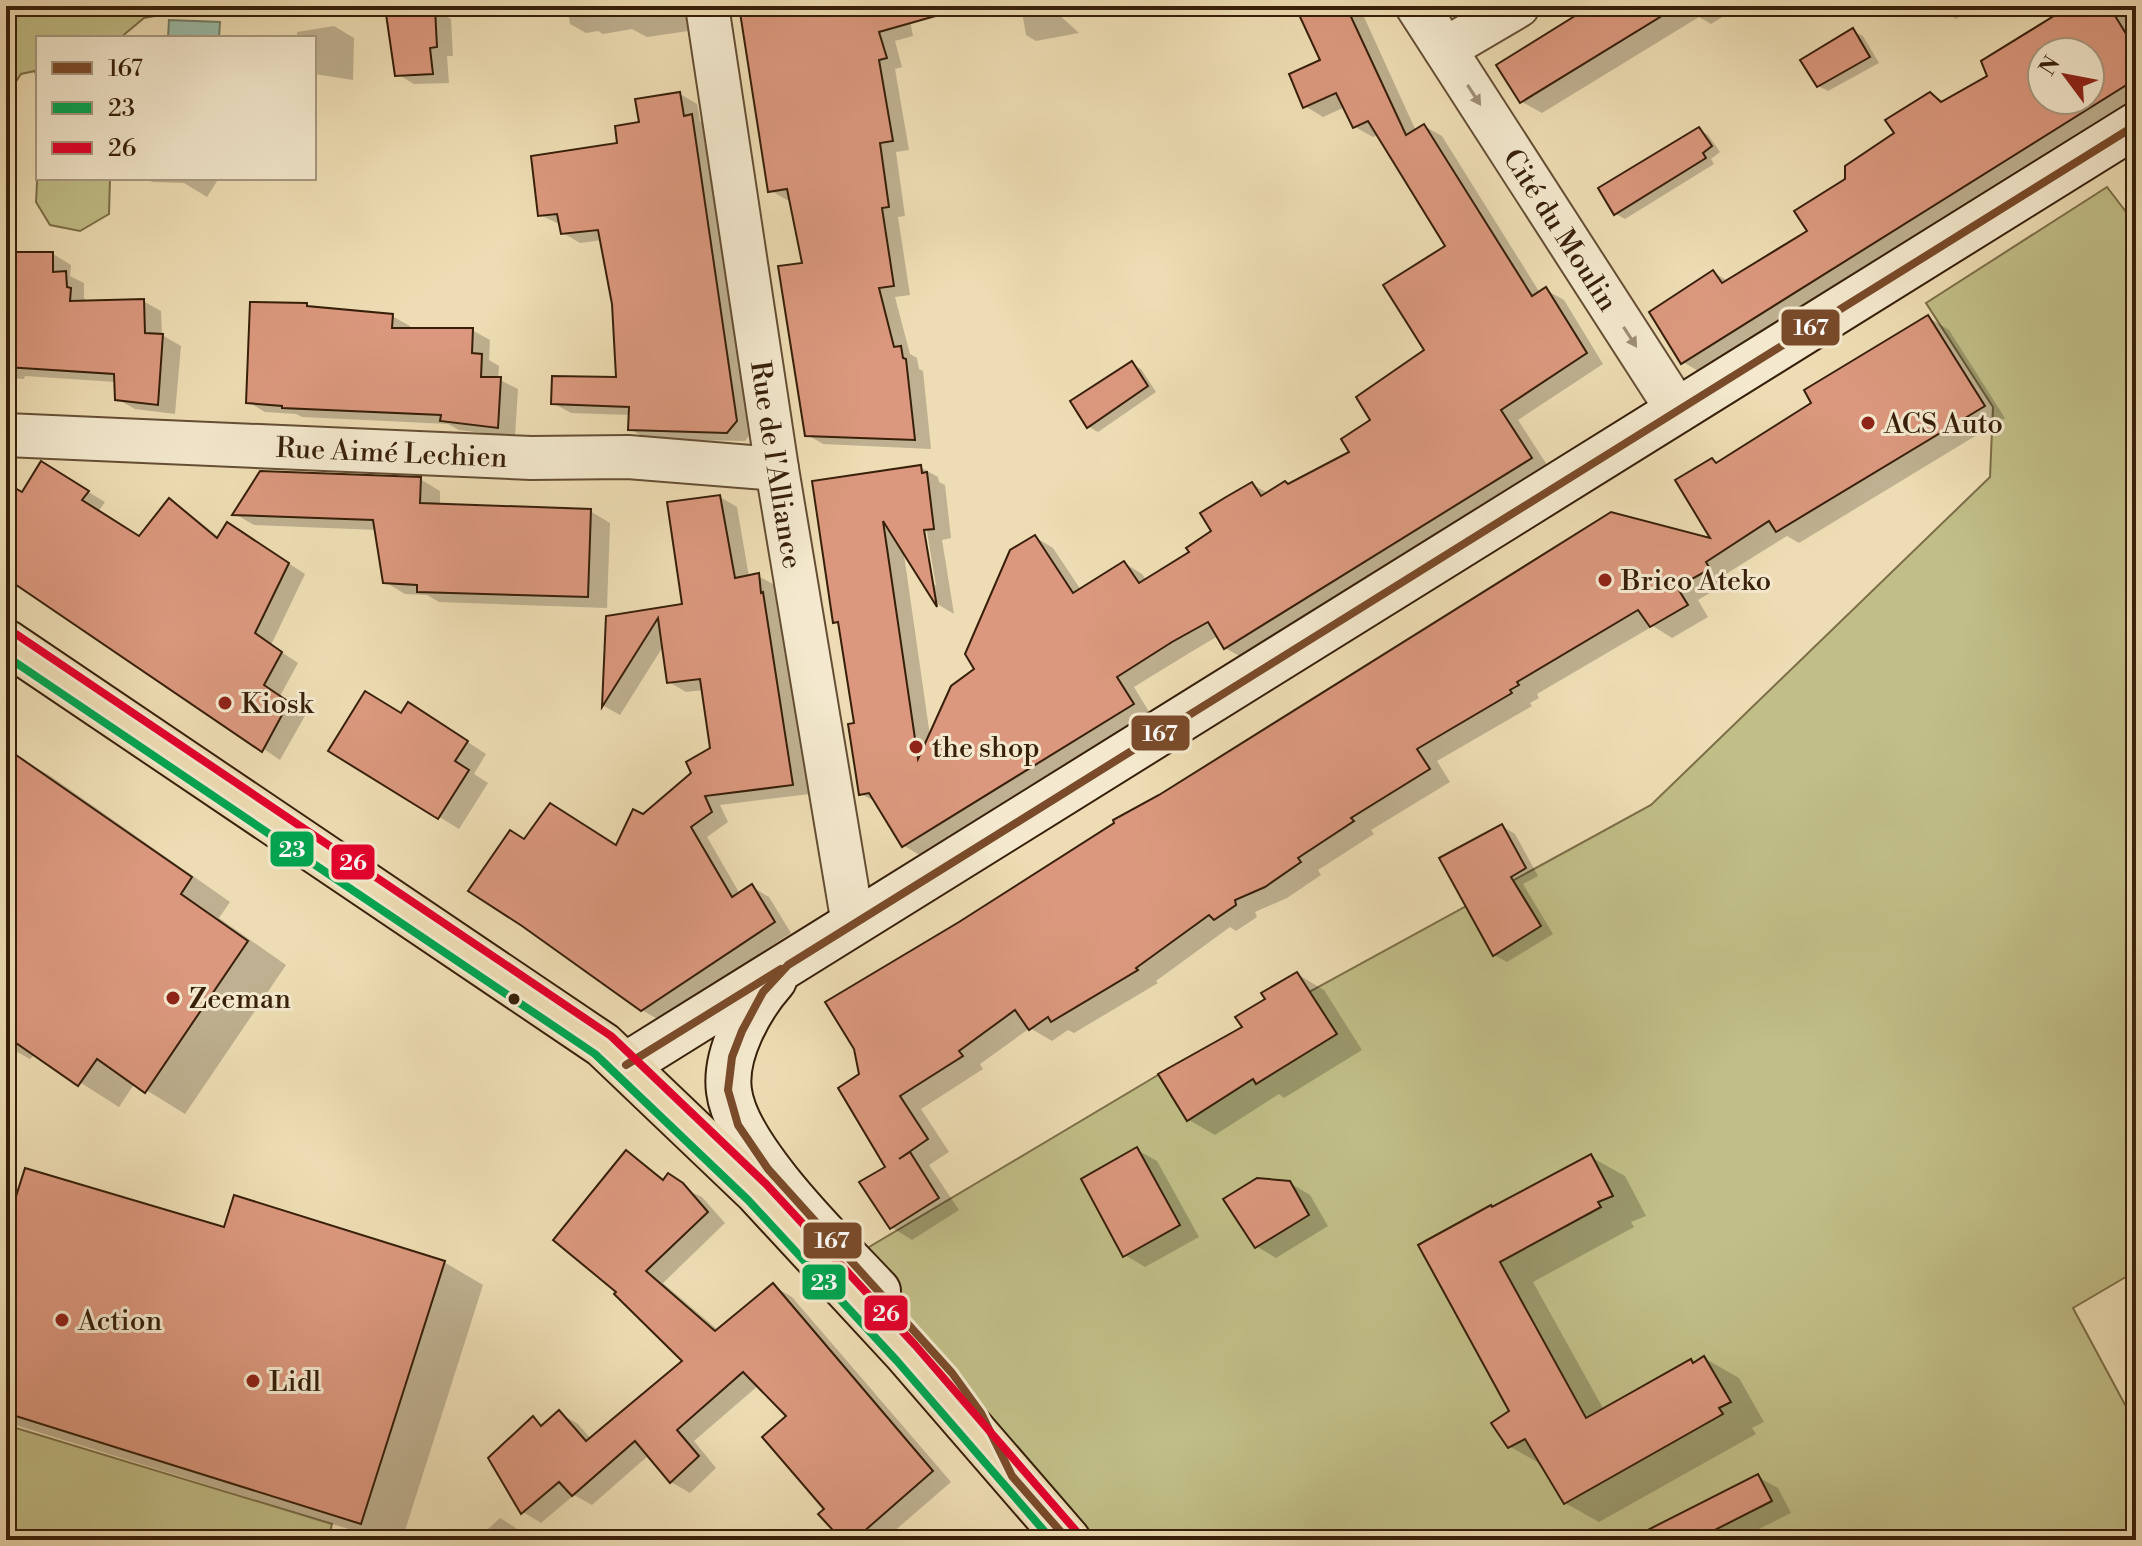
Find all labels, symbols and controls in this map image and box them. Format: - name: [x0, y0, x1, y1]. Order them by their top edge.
- legend: [36, 36, 316, 180]
- north arrow: [2026, 36, 2106, 116]
- text: N: [2034, 51, 2067, 81]
- text: 167: [108, 54, 143, 84]
- one-way arrow: [1467, 84, 1481, 106]
- text: 23: [108, 94, 135, 124]
- text: 26: [108, 134, 136, 164]
- street label: Cité du Moulin: [1495, 143, 1625, 318]
- line badge: 167: [1780, 308, 1841, 347]
- text: 167: [1793, 315, 1829, 342]
- one-way arrow: [1623, 327, 1638, 348]
- street label: Rue de l'Alliance: [742, 359, 809, 571]
- place label: ACS Auto: [1883, 407, 2003, 442]
- marker: ACS Auto: [1859, 414, 1877, 432]
- street label: Rue Aimé Lechien: [275, 431, 508, 476]
- place label: Brico Ateko: [1620, 564, 1771, 599]
- marker: Brico Ateko: [1596, 571, 1614, 589]
- place label: Kiosk: [241, 687, 315, 722]
- marker: Kiosk: [216, 694, 234, 712]
- line badge: 167: [1130, 714, 1191, 752]
- text: 167: [1142, 721, 1178, 748]
- place label: the shop: [932, 731, 1040, 766]
- marker: the shop: [907, 738, 925, 756]
- line badge: 23: [269, 830, 315, 868]
- text: 23: [279, 837, 306, 864]
- line badge: 26: [330, 843, 376, 881]
- text: 26: [339, 850, 367, 877]
- place label: Zeeman: [189, 982, 291, 1017]
- marker: Zeeman: [164, 989, 182, 1007]
- unlabelled marker: [506, 991, 522, 1007]
- line badge: 167: [802, 1221, 863, 1260]
- text: 167: [814, 1228, 850, 1255]
- line badge: 23: [801, 1263, 847, 1301]
- text: 23: [811, 1270, 838, 1297]
- line badge: 26: [863, 1294, 909, 1332]
- text: 26: [872, 1301, 900, 1328]
- place label: Action: [77, 1304, 162, 1339]
- marker: Action: [53, 1311, 71, 1329]
- place label: Lidl: [269, 1365, 321, 1400]
- marker: Lidl: [244, 1372, 262, 1390]

